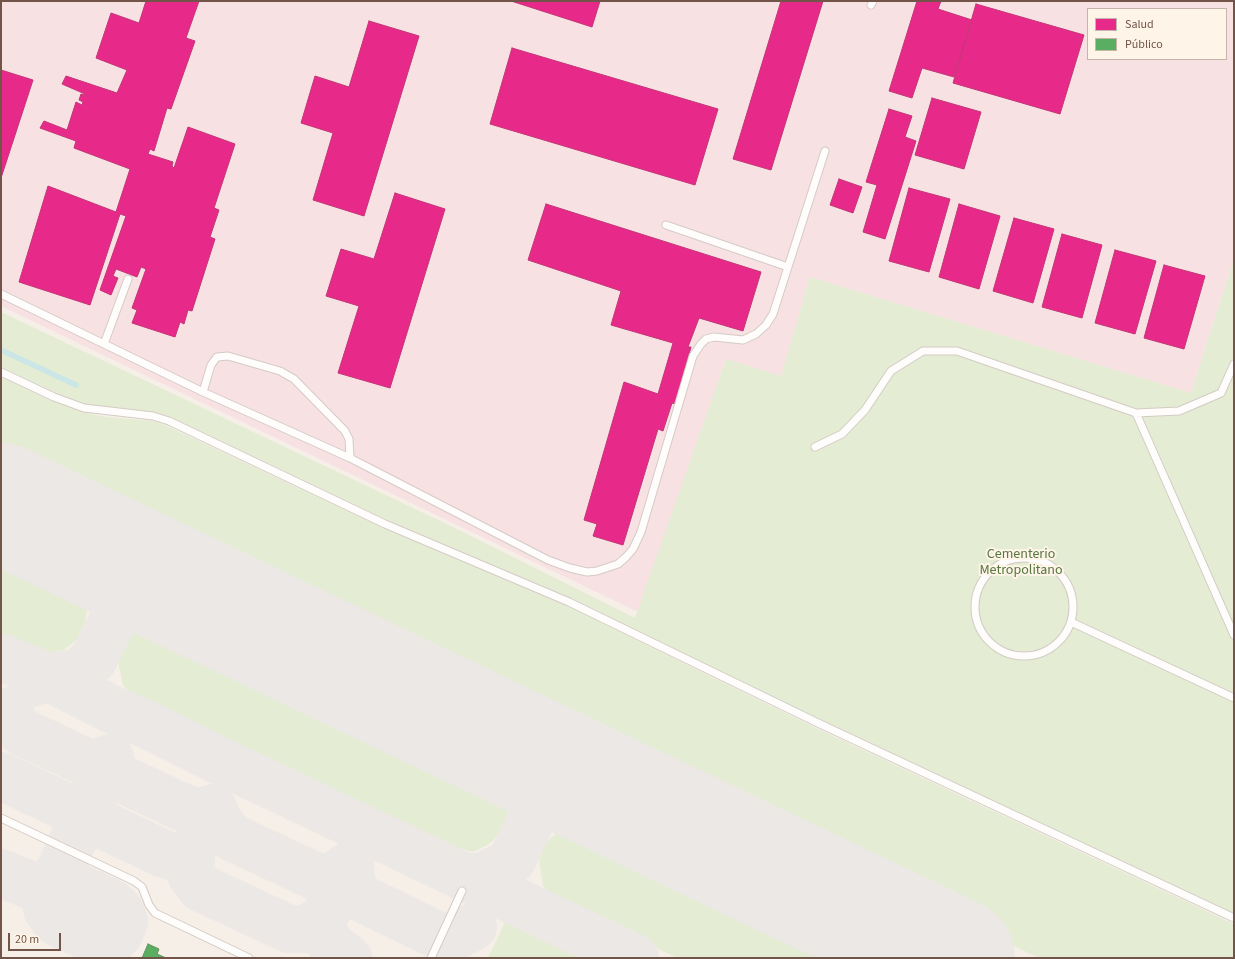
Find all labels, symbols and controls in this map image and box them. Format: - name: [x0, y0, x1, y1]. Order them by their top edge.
- legend: [1087, 8, 1227, 60]
- text: Salud: [1125, 16, 1154, 33]
- text: Público: [1125, 36, 1163, 53]
- park label: Cementerio Metropolitano: [979, 547, 1063, 580]
- scale bar: [10, 925, 63, 951]
- text: 20 m: [15, 931, 39, 948]

